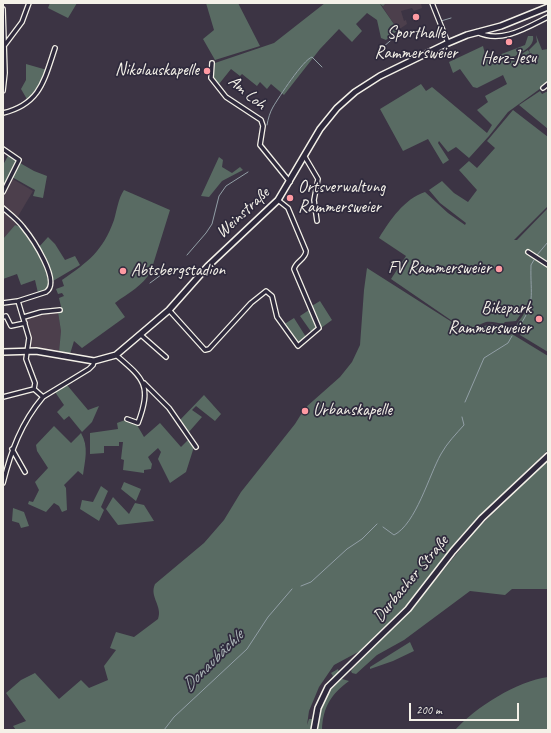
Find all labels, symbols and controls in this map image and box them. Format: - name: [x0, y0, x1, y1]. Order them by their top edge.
- marker: Sporthalle Rammersweier: [411, 12, 421, 22]
- place label: Sporthalle Rammersweier: [375, 24, 457, 64]
- marker: Herz-Jesu: [504, 37, 514, 47]
- place label: Herz-Jesu: [482, 49, 536, 69]
- place label: Nikolauskapelle: [115, 61, 199, 81]
- marker: Nikolauskapelle: [202, 66, 212, 76]
- street label: Am Loh: [224, 71, 270, 115]
- place label: Ortsverwaltung Rammersweier: [298, 178, 385, 218]
- street label: Weinstraße: [212, 183, 274, 243]
- marker: Ortsverwaltung Rammersweier: [285, 193, 295, 203]
- place label: FV Rammersweier: [388, 259, 491, 279]
- place label: Abtsbergstadion: [131, 261, 225, 281]
- marker: FV Rammersweier: [494, 264, 504, 274]
- marker: Abtsbergstadion: [118, 266, 128, 276]
- place label: Bikepark Rammersweier: [448, 299, 531, 339]
- marker: Bikepark Rammersweier: [534, 314, 544, 324]
- place label: Urbanskapelle: [313, 401, 392, 421]
- marker: Urbanskapelle: [300, 406, 310, 416]
- street label: Durbacher Straße: [369, 532, 453, 626]
- water label: Donaubächle: [178, 626, 248, 696]
- scale bar: [411, 695, 521, 721]
- text: 200 m: [416, 702, 442, 718]

